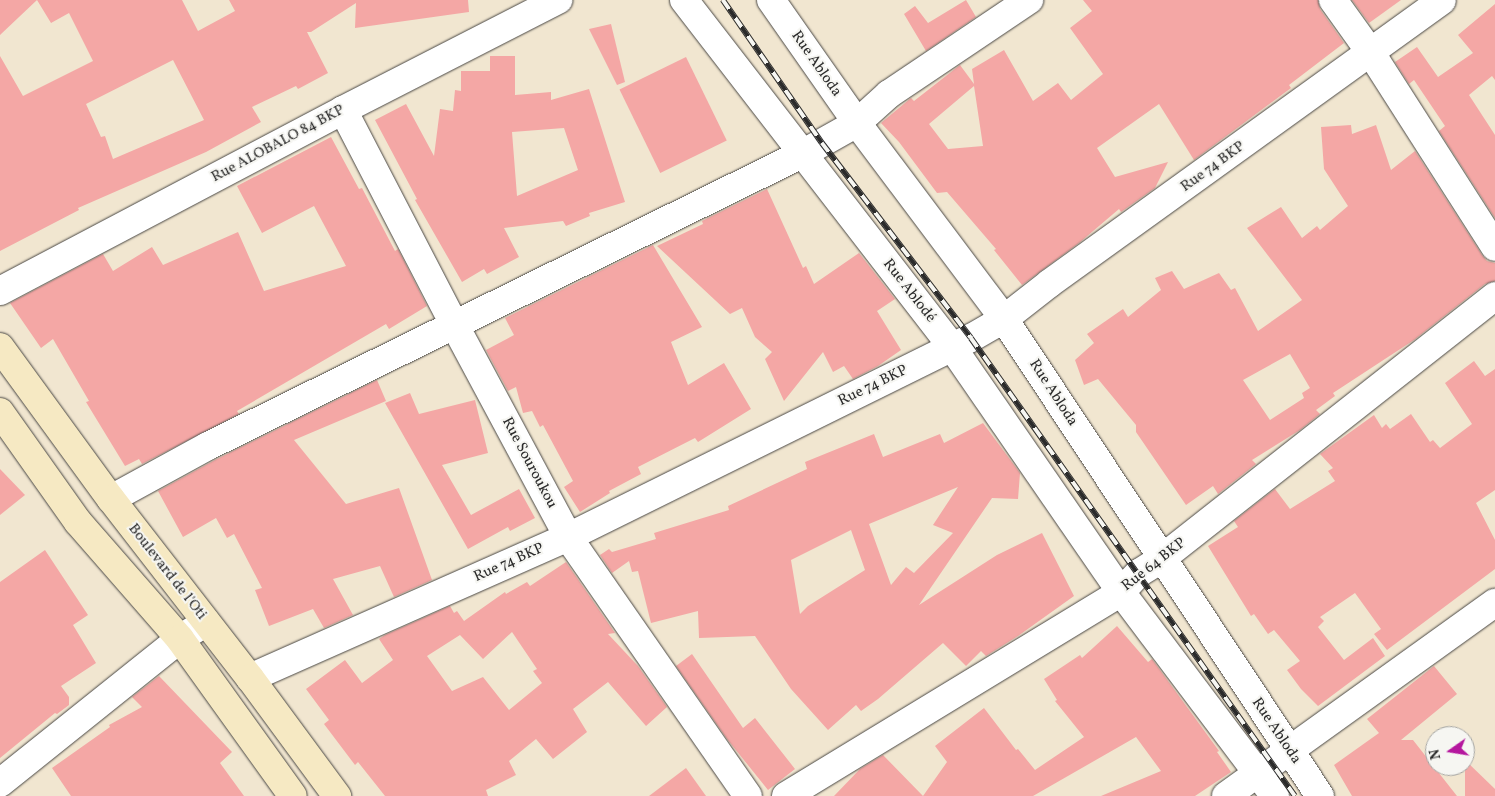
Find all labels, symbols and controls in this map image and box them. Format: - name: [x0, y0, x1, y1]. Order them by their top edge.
- street label: Rue Abloda: [787, 28, 845, 100]
- street label: Rue ALOBALO 84 BKP: [208, 101, 348, 187]
- street label: Rue 74 BKP: [1177, 138, 1249, 196]
- street label: Rue Ablodé: [879, 256, 939, 326]
- street label: Rue Abloda: [1025, 356, 1081, 430]
- street label: Rue 74 BKP: [835, 362, 911, 410]
- street label: Rue Souroukou: [497, 414, 561, 512]
- street label: Boulevard de l'Oti: [124, 520, 210, 624]
- street label: Rue 64 BKP: [1118, 534, 1190, 596]
- street label: Rue 74 BKP: [471, 540, 547, 586]
- street label: Rue Abloda: [1247, 695, 1305, 767]
- north arrow: [1425, 726, 1475, 776]
- text: N: [1425, 747, 1446, 761]

